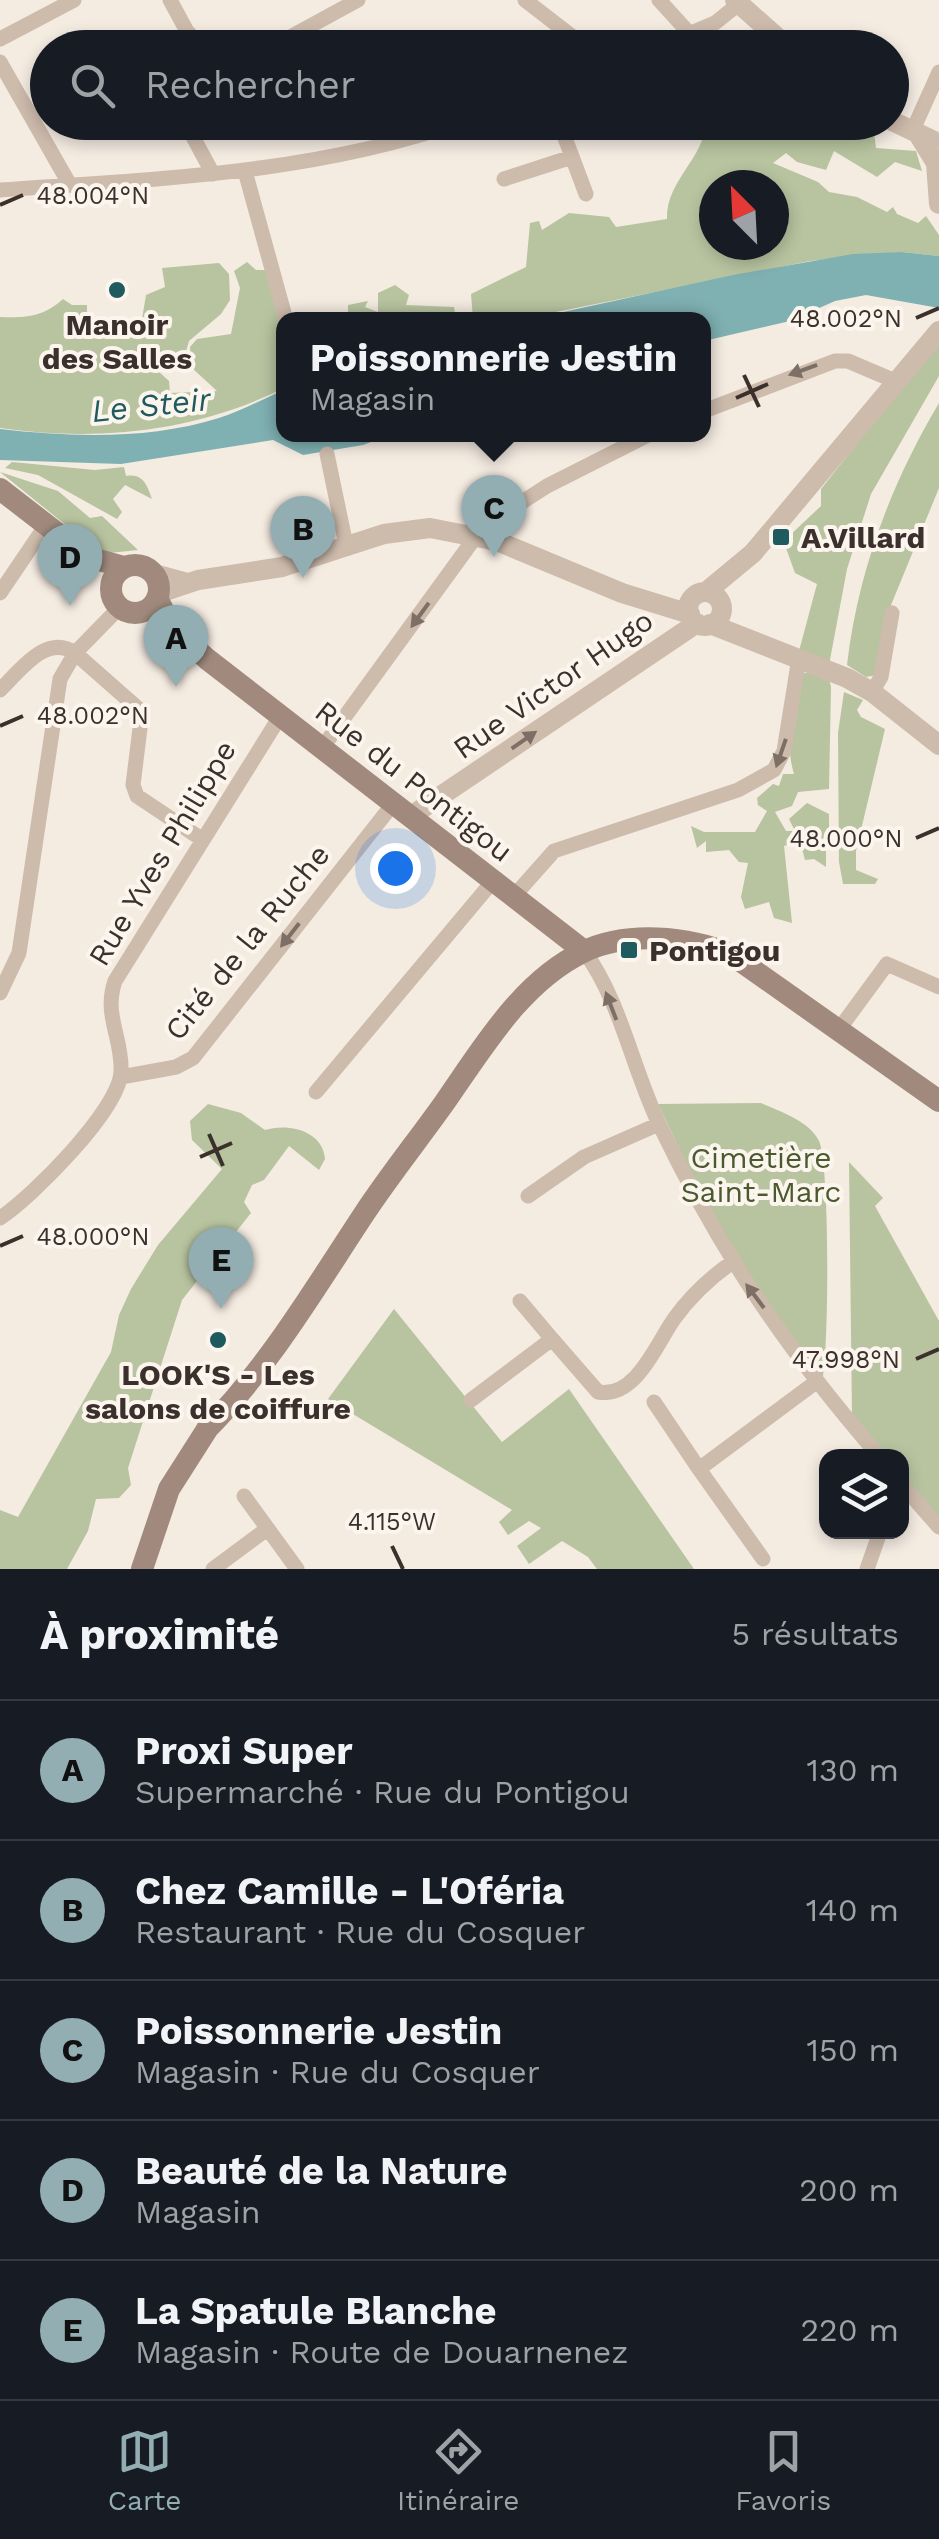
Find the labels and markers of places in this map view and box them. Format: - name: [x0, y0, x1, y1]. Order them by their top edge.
- marker: Manoir des Salles: [106, 279, 128, 301]
- place label: Manoir des Salles: [42, 307, 192, 376]
- pin: C: [462, 474, 526, 557]
- pin: B: [270, 496, 336, 578]
- place label: A.Villard: [801, 520, 925, 555]
- pin: D: [38, 524, 102, 606]
- marker: A.Villard: [770, 526, 792, 548]
- pin: A: [144, 604, 208, 687]
- place label: Pontigou: [649, 933, 780, 968]
- marker: Pontigou: [618, 939, 640, 961]
- pin: E: [188, 1226, 254, 1309]
- marker: LOOK'S - Les salons de coiffure: [207, 1329, 229, 1351]
- place label: LOOK'S - Les salons de coiffure: [85, 1357, 351, 1426]

